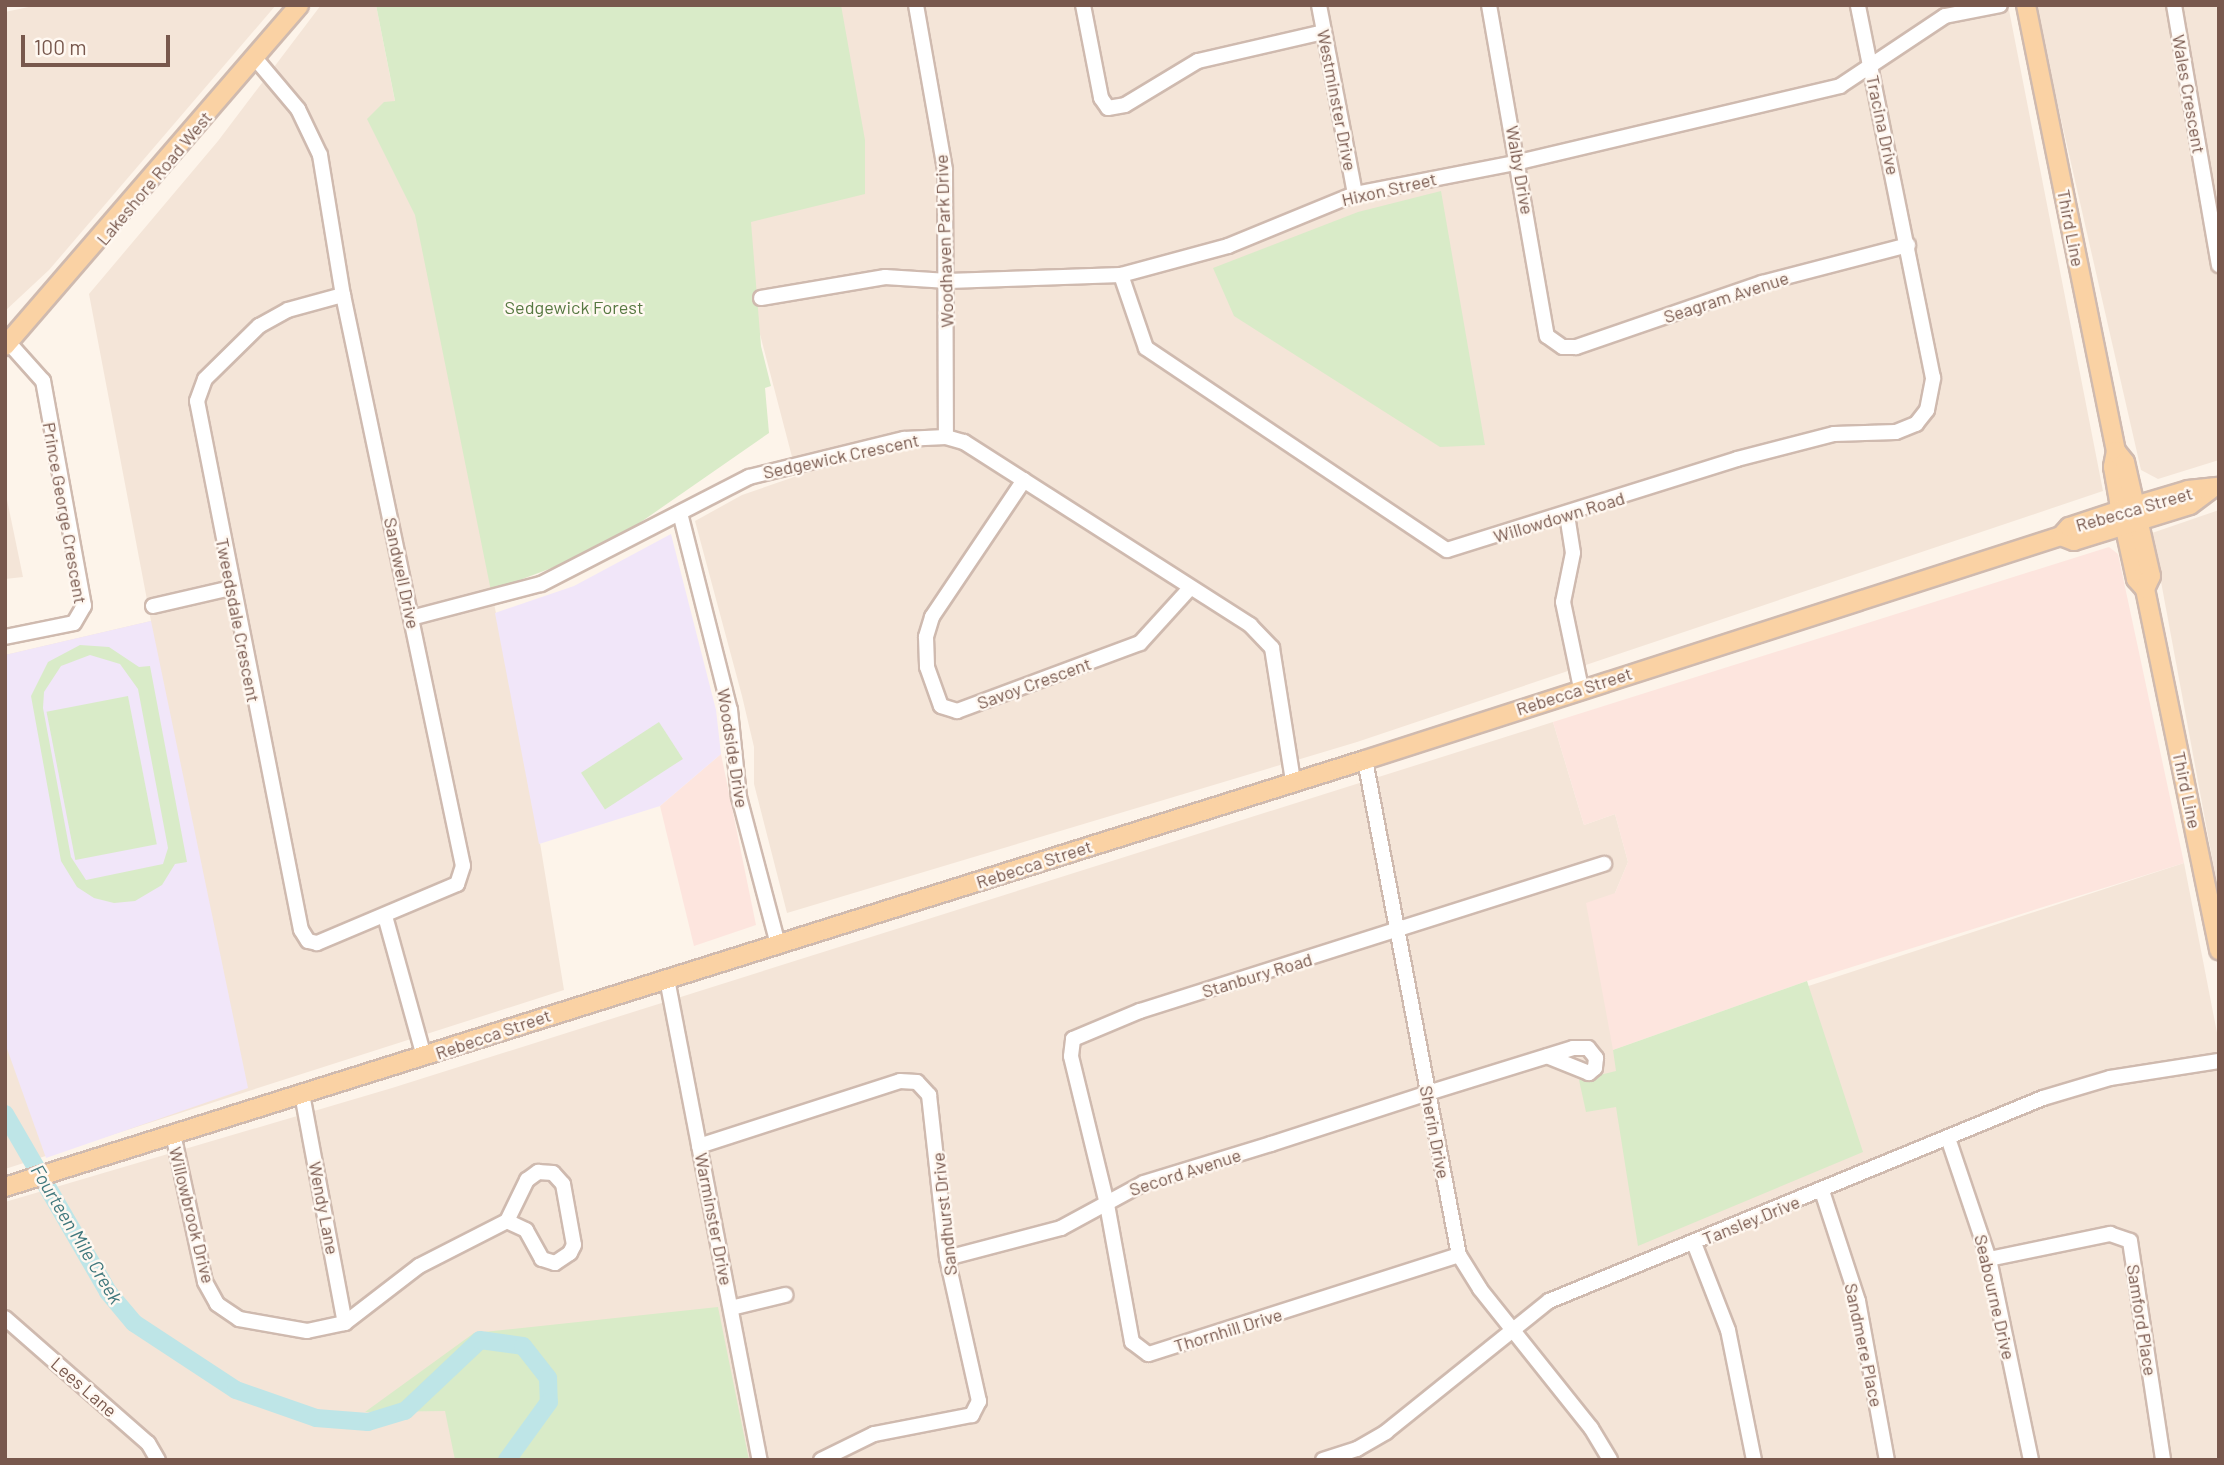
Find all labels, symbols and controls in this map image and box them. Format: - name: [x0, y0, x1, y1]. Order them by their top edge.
- scale bar: [24, 21, 173, 65]
- street label: Westminster Drive: [1313, 28, 1361, 172]
- street label: Wales Crescent: [2168, 33, 2210, 155]
- text: 100 m: [34, 34, 87, 59]
- street label: Tracina Drive: [1862, 73, 1904, 177]
- street label: Lakeshore Road West: [92, 107, 216, 249]
- street label: Walby Drive: [1502, 124, 1538, 216]
- street label: Woodhaven Park Drive: [930, 154, 958, 328]
- street label: Hixon Street: [1339, 168, 1439, 210]
- street label: Third Line: [2053, 187, 2089, 269]
- street label: Seagram Avenue: [1661, 267, 1791, 327]
- park label: Sedgewick Forest: [505, 296, 643, 318]
- street label: Prince George Crescent: [38, 420, 92, 606]
- street label: Sedgewick Crescent: [761, 429, 921, 483]
- street label: Rebecca Street: [2073, 482, 2195, 536]
- street label: Willowdown Road: [1491, 487, 1627, 547]
- street label: Sandwell Drive: [380, 515, 424, 631]
- street label: Tweedsdale Crescent: [211, 536, 265, 704]
- street label: Savoy Crescent: [974, 652, 1094, 714]
- street label: Rebecca Street: [1513, 662, 1635, 720]
- street label: Woodside Drive: [713, 687, 753, 809]
- street label: Third Line: [2168, 749, 2206, 831]
- street label: Rebecca Street: [973, 835, 1095, 893]
- street label: Stanbury Road: [1199, 948, 1315, 1002]
- street label: Rebecca Street: [433, 1004, 553, 1064]
- street label: Sherin Drive: [1415, 1084, 1455, 1180]
- street label: Secord Avenue: [1126, 1144, 1244, 1200]
- street label: Willowbrook Drive: [165, 1145, 219, 1285]
- street label: Warminster Drive: [691, 1151, 737, 1287]
- street label: Sandhurst Drive: [927, 1151, 961, 1277]
- water label: Fourteen Mile Creek: [26, 1160, 128, 1308]
- street label: Wendy Lane: [304, 1160, 344, 1256]
- street label: Tansley Drive: [1699, 1191, 1803, 1249]
- street label: Seabourne Drive: [1970, 1232, 2020, 1362]
- street label: Samford Place: [2123, 1263, 2161, 1377]
- street label: Sandmere Place: [1840, 1281, 1888, 1409]
- street label: Thornhill Drive: [1171, 1303, 1285, 1357]
- street label: Lees Lane: [47, 1353, 121, 1421]

